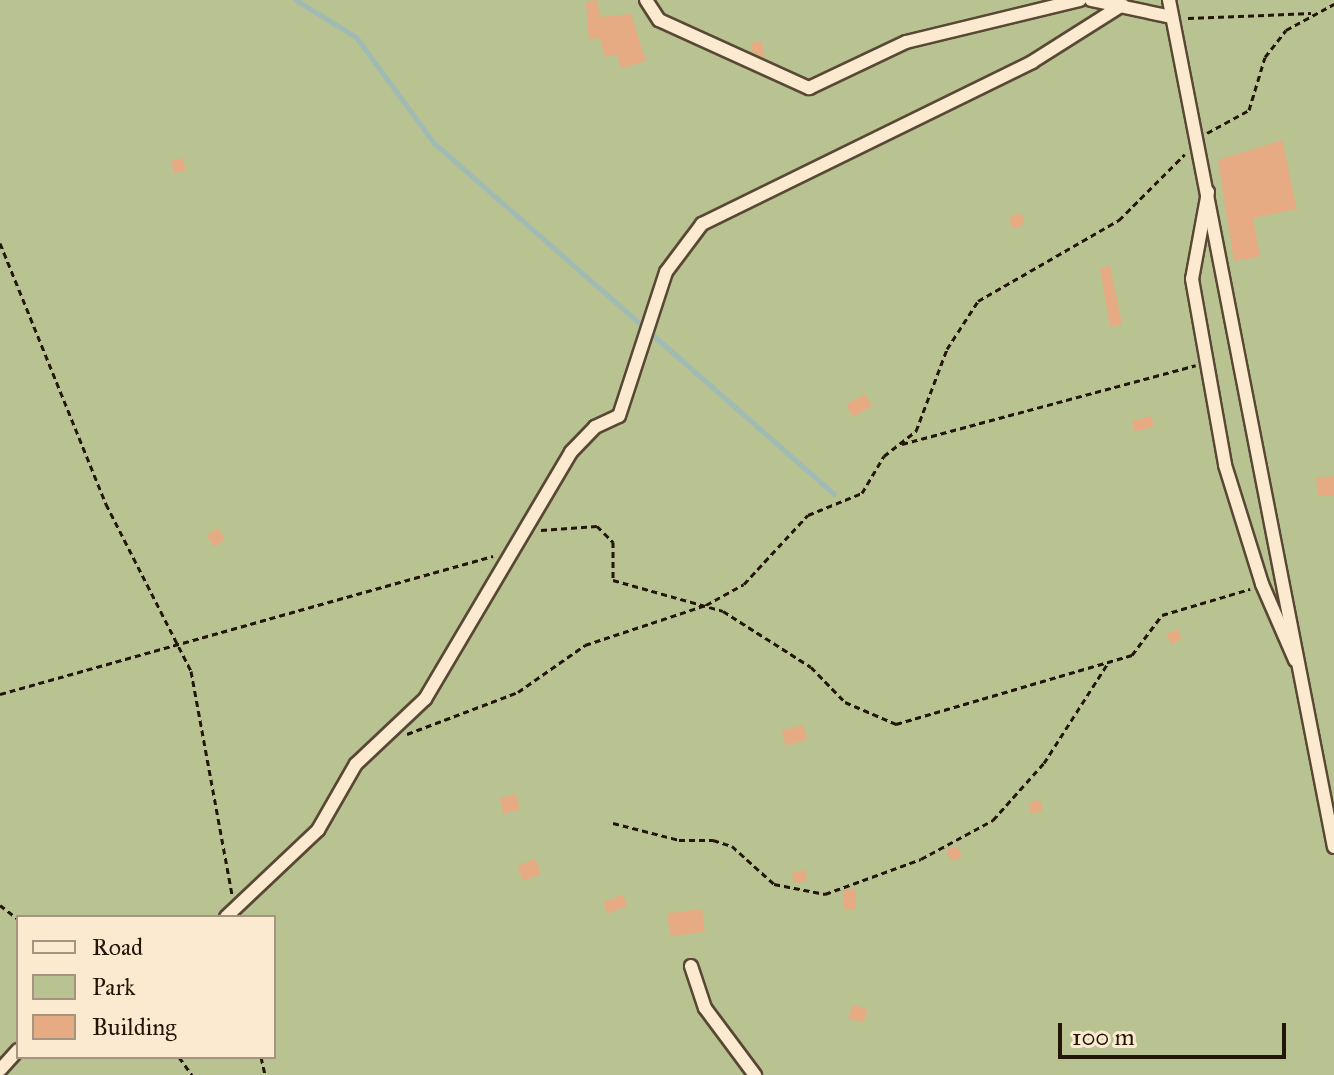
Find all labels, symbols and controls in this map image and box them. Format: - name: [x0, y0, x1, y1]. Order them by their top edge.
- legend: [16, 915, 276, 1059]
- text: Road: [92, 932, 143, 962]
- text: Park: [92, 972, 135, 1002]
- scale bar: [1062, 1007, 1290, 1057]
- text: Building: [92, 1012, 177, 1042]
- text: 100 m: [1072, 1022, 1135, 1052]

